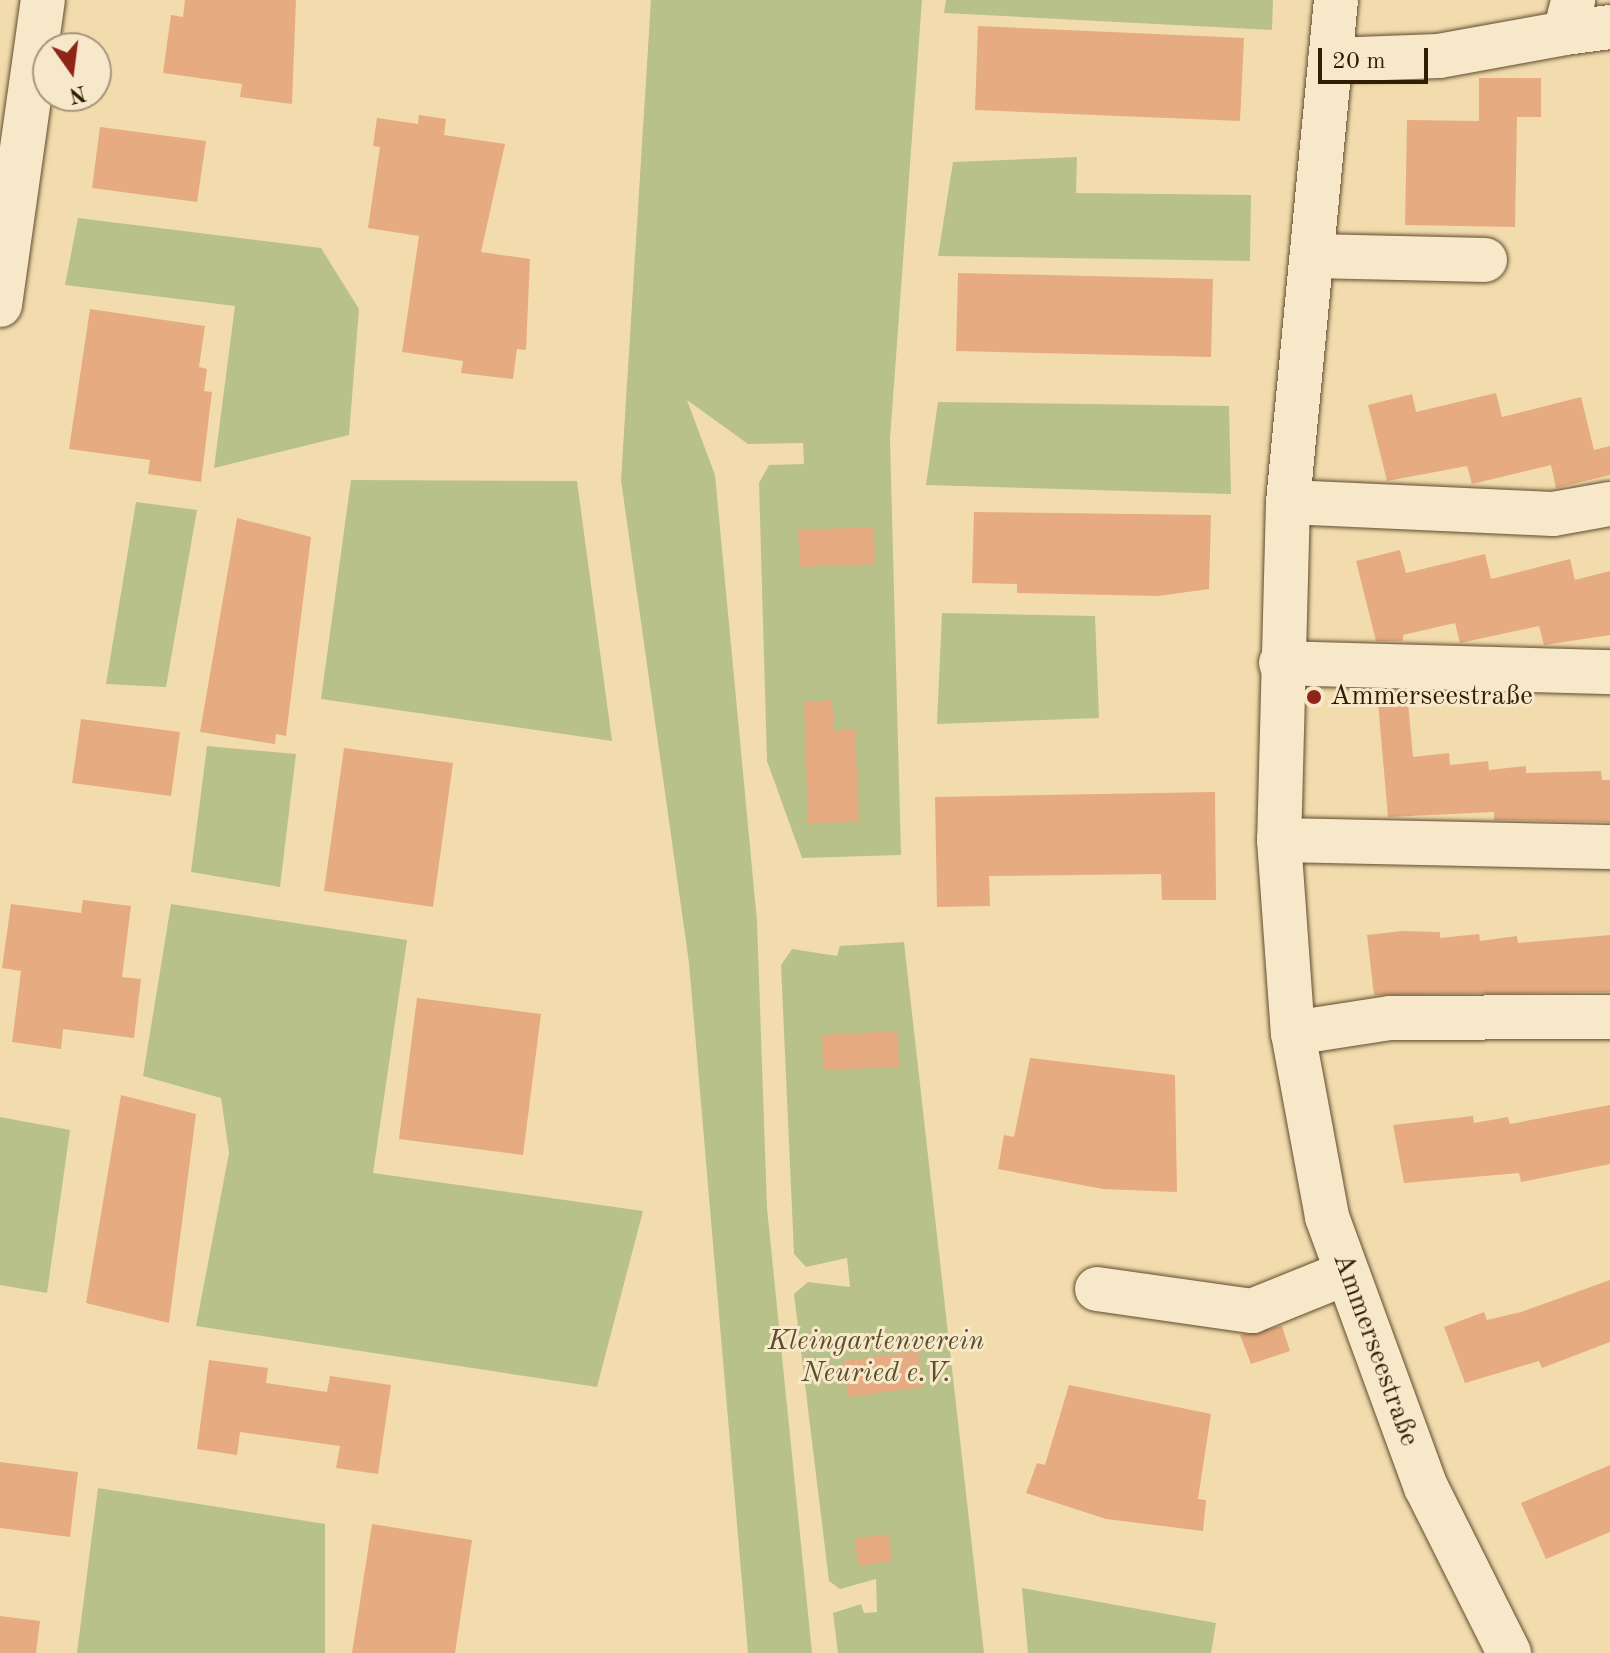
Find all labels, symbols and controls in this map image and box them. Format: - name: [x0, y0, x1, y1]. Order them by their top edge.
- north arrow: [32, 32, 112, 112]
- scale bar: [1322, 32, 1432, 82]
- text: 20 m: [1332, 50, 1386, 74]
- text: N: [67, 81, 88, 106]
- place label: Ammerseestraße: [1330, 680, 1533, 714]
- marker: Ammerseestraße: [1305, 688, 1323, 706]
- street label: Ammerseestraße: [1324, 1249, 1426, 1451]
- park label: Kleingartenverein Neuried e.V.: [768, 1325, 984, 1391]

